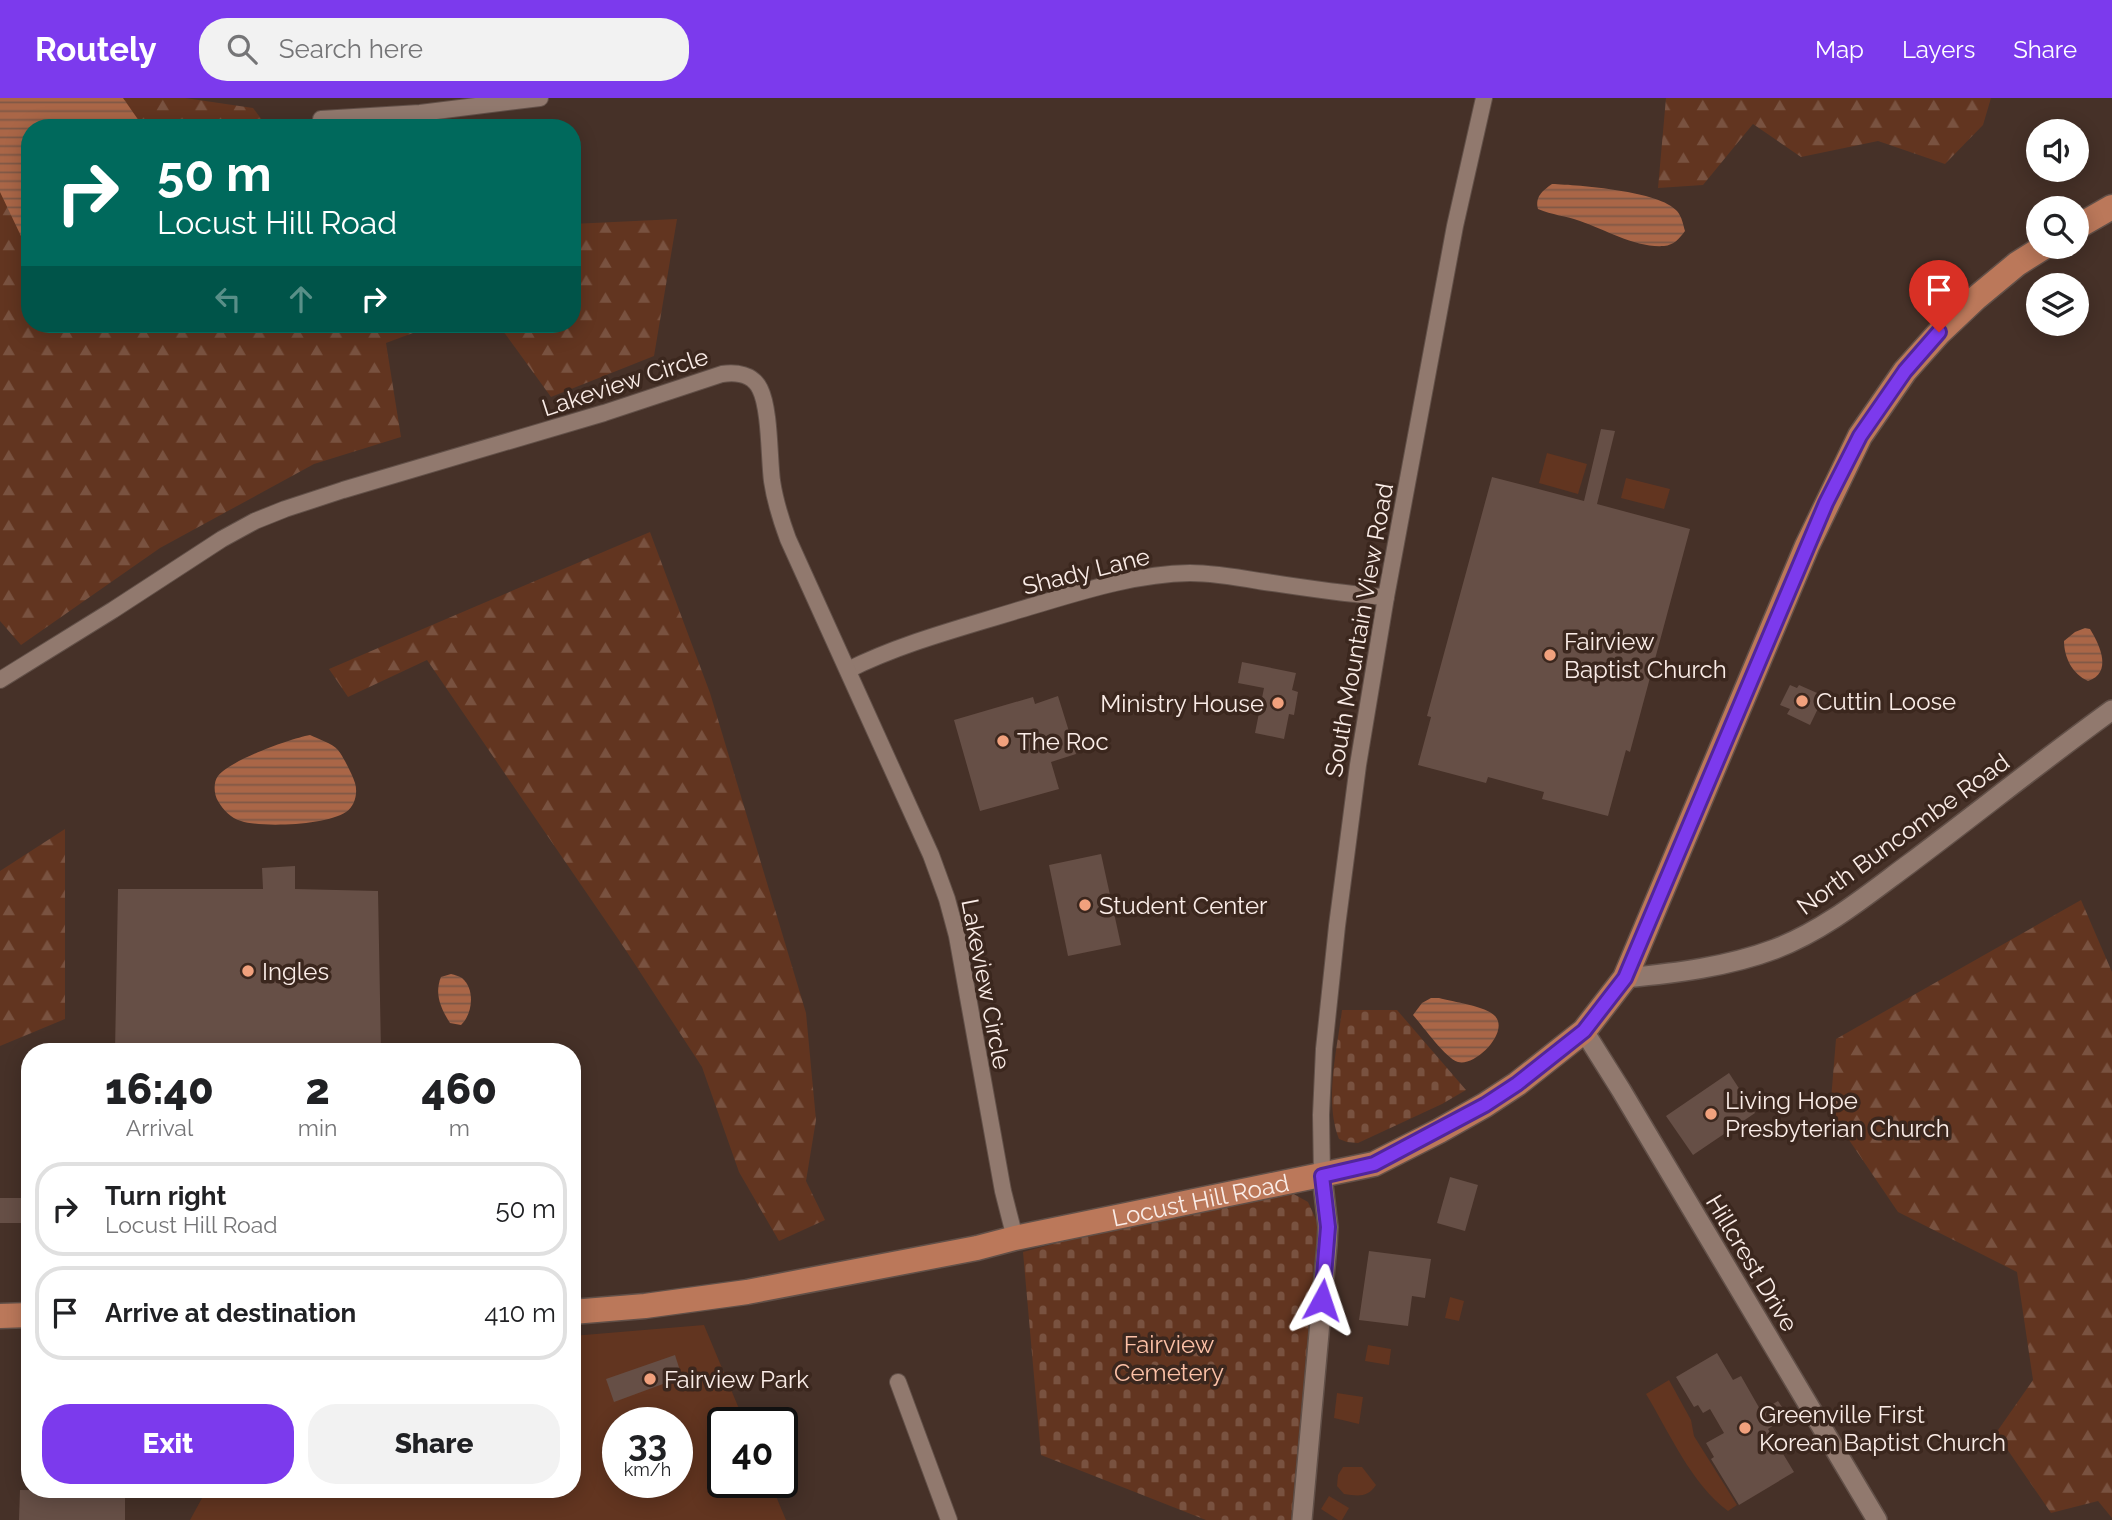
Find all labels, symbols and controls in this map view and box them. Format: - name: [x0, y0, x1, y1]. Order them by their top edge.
- search box: [199, 18, 689, 81]
- text: Routely: [35, 30, 157, 69]
- icon: search: [223, 30, 261, 68]
- text: Search here: [279, 34, 423, 64]
- text: Map: [1815, 35, 1864, 64]
- text: Layers: [1902, 35, 1975, 64]
- text: Share: [2013, 35, 2077, 64]
- map controls: [2026, 119, 2089, 336]
- button: sound: [2026, 119, 2089, 182]
- text: 50 m: [157, 145, 272, 202]
- icon: right: [42, 147, 133, 238]
- button: search: [2026, 196, 2089, 259]
- text: Locust Hill Road: [157, 204, 397, 241]
- pin: [1909, 260, 1969, 332]
- icon: arrive: [1920, 271, 1958, 309]
- button: layers: [2026, 273, 2089, 336]
- icon: left: [209, 280, 247, 318]
- icon: ahead: [282, 280, 320, 318]
- icon: right: [355, 280, 393, 318]
- street label: Lakeview Circle: [538, 341, 712, 423]
- street label: South Mountain View Road: [1319, 481, 1399, 779]
- street label: Shady Lane: [1019, 541, 1153, 601]
- place label: Fairview Baptist Church: [1564, 627, 1727, 684]
- marker: Fairview Baptist Church: [1542, 647, 1558, 663]
- place label: Cuttin Loose: [1816, 687, 1956, 716]
- place label: Ministry House: [1100, 689, 1264, 718]
- marker: Cuttin Loose: [1794, 693, 1810, 709]
- marker: Ministry House: [1270, 695, 1286, 711]
- place label: The Roc: [1017, 727, 1109, 756]
- marker: The Roc: [995, 733, 1011, 749]
- street label: North Buncombe Road: [1791, 747, 2015, 921]
- place label: Student Center: [1099, 891, 1268, 920]
- street label: Lakeview Circle: [955, 896, 1017, 1072]
- marker: Student Center: [1077, 897, 1093, 913]
- place label: Ingles: [262, 957, 329, 986]
- marker: Ingles: [240, 963, 256, 979]
- text: 16:40: [105, 1065, 214, 1114]
- text: 2: [305, 1065, 330, 1114]
- text: 460: [421, 1065, 497, 1114]
- place label: Living Hope Presbyterian Church: [1725, 1086, 1950, 1143]
- marker: Living Hope Presbyterian Church: [1703, 1106, 1719, 1122]
- text: Arrival: [126, 1114, 193, 1141]
- text: min: [298, 1114, 337, 1141]
- text: m: [449, 1114, 470, 1141]
- street label: Locust Hill Road: [1109, 1167, 1292, 1232]
- text: Turn right: [105, 1181, 226, 1211]
- street label: Hillcrest Drive: [1700, 1189, 1804, 1337]
- icon: right: [46, 1190, 84, 1228]
- text: 50 m: [495, 1194, 556, 1224]
- text: Locust Hill Road: [105, 1211, 278, 1238]
- position arrow: [1285, 1263, 1359, 1337]
- icon: arrive: [46, 1294, 84, 1332]
- text: Arrive at destination: [105, 1298, 356, 1328]
- text: 410 m: [484, 1298, 556, 1328]
- park label: Fairview Cemetery: [1114, 1330, 1224, 1387]
- place label: Fairview Park: [664, 1365, 809, 1394]
- marker: Fairview Park: [642, 1371, 658, 1387]
- place label: Greenville First Korean Baptist Church: [1759, 1400, 2006, 1457]
- button: Exit: [42, 1404, 294, 1484]
- button: Share: [308, 1404, 560, 1484]
- speed limit sign: 40: [707, 1407, 798, 1498]
- marker: Greenville First Korean Baptist Church: [1737, 1420, 1753, 1436]
- text: 33: [628, 1423, 667, 1464]
- text: km/h: [624, 1459, 671, 1480]

